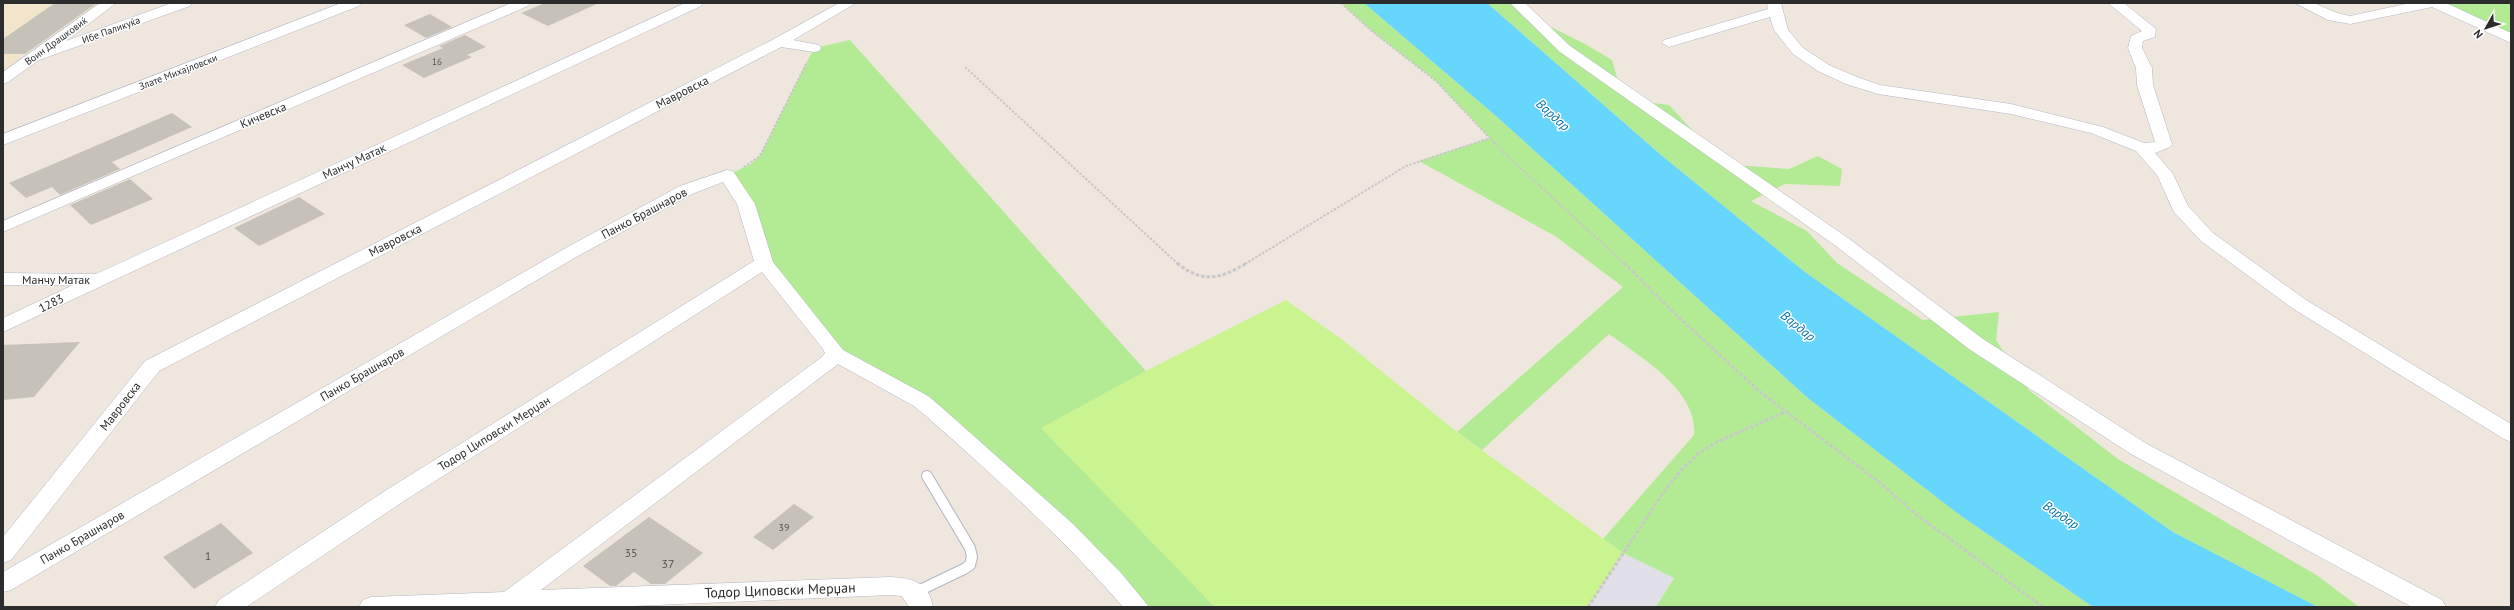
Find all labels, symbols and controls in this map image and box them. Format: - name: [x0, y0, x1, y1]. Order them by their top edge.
- north arrow: [2466, 8, 2506, 48]
- street label: Ибе Паликуќа: [80, 13, 142, 47]
- street label: Воин Драшковиќ: [22, 14, 90, 68]
- text: N: [2471, 27, 2486, 42]
- street label: Злате Михајловски: [137, 51, 219, 93]
- house number: 16: [432, 56, 442, 67]
- street label: Мавровска: [653, 72, 711, 112]
- water label: Вардар: [1533, 95, 1574, 135]
- street label: Кичевска: [238, 99, 288, 131]
- street label: Манчу Матак: [320, 140, 388, 182]
- street label: Панко Брашнаров: [599, 184, 689, 242]
- street label: Мавровска: [366, 220, 424, 260]
- street label: Манчу Матак: [22, 272, 90, 287]
- street label: 1283: [36, 291, 66, 315]
- water label: Вардар: [1777, 307, 1819, 345]
- street label: Панко Брашнаров: [317, 344, 407, 404]
- street label: Мавровска: [96, 379, 144, 433]
- street label: Тодор Циповски Мерџан: [435, 392, 553, 474]
- water label: Вардар: [2040, 497, 2082, 533]
- street label: Панко Брашнаров: [37, 507, 127, 567]
- house number: 39: [779, 521, 789, 534]
- house number: 35: [624, 545, 638, 560]
- house number: 1: [205, 548, 211, 563]
- house number: 37: [661, 556, 675, 571]
- street label: Тодор Циповски Мерџан: [704, 578, 856, 602]

